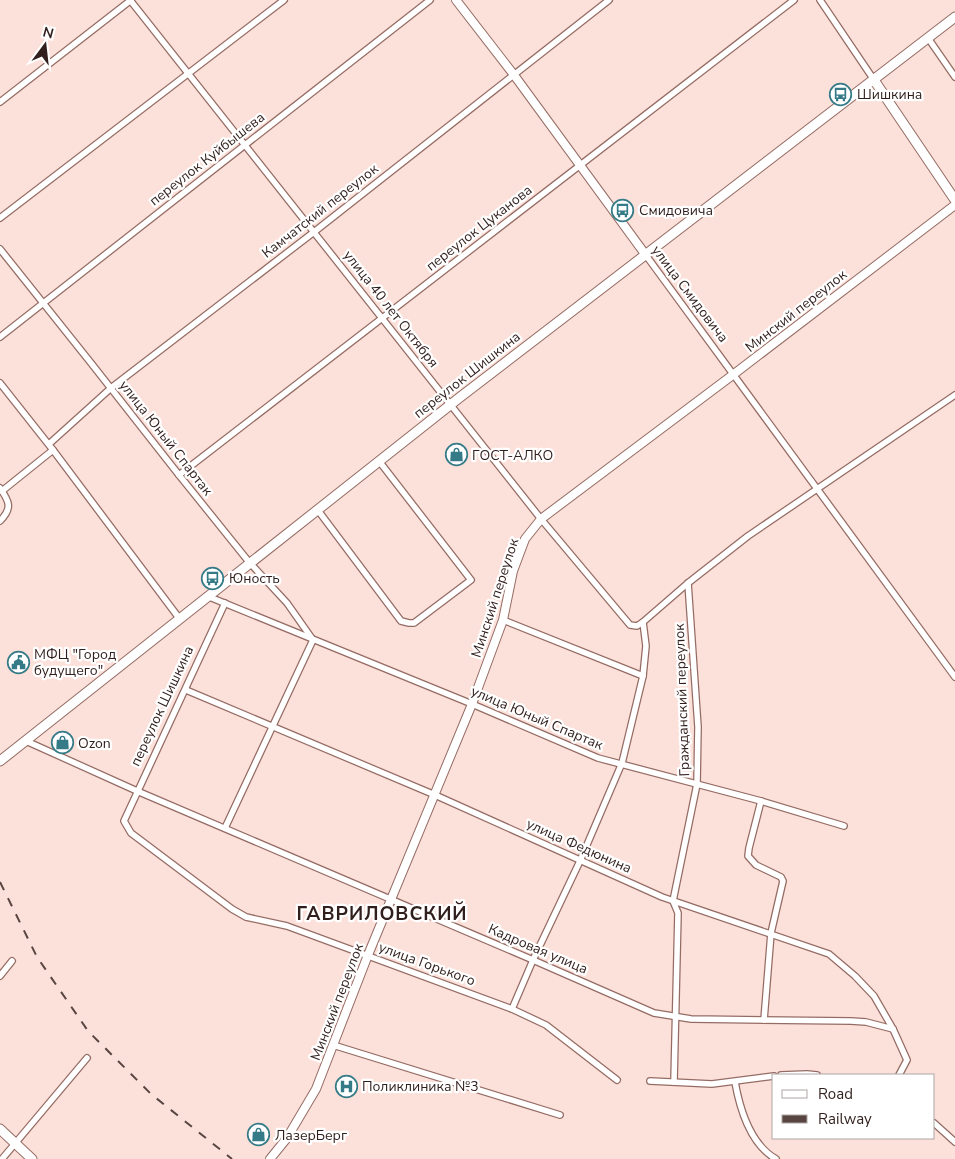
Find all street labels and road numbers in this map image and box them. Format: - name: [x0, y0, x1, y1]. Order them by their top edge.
- street label: переулок Куйбышева: [145, 108, 269, 210]
- street label: Камчатский переулок: [258, 159, 383, 262]
- street label: переулок Цуканова: [422, 181, 536, 275]
- street label: улица Смидовича: [647, 242, 733, 346]
- street label: улица 40 лет Октября: [339, 246, 443, 372]
- street label: Минский переулок: [741, 265, 851, 357]
- street label: переулок Шишкина: [410, 327, 524, 423]
- street label: улица Юный Спартак: [115, 376, 217, 500]
- street label: Минский переулок: [467, 535, 523, 660]
- street label: Гражданский переулок: [670, 623, 694, 777]
- street label: переулок Шишкина: [126, 643, 198, 769]
- street label: улица Юный Спартак: [468, 682, 606, 755]
- street label: улица Федюнина: [523, 814, 635, 878]
- street label: Кадровая улица: [485, 919, 591, 979]
- street label: улица Горького: [376, 938, 478, 990]
- street label: Минский переулок: [306, 940, 368, 1063]

